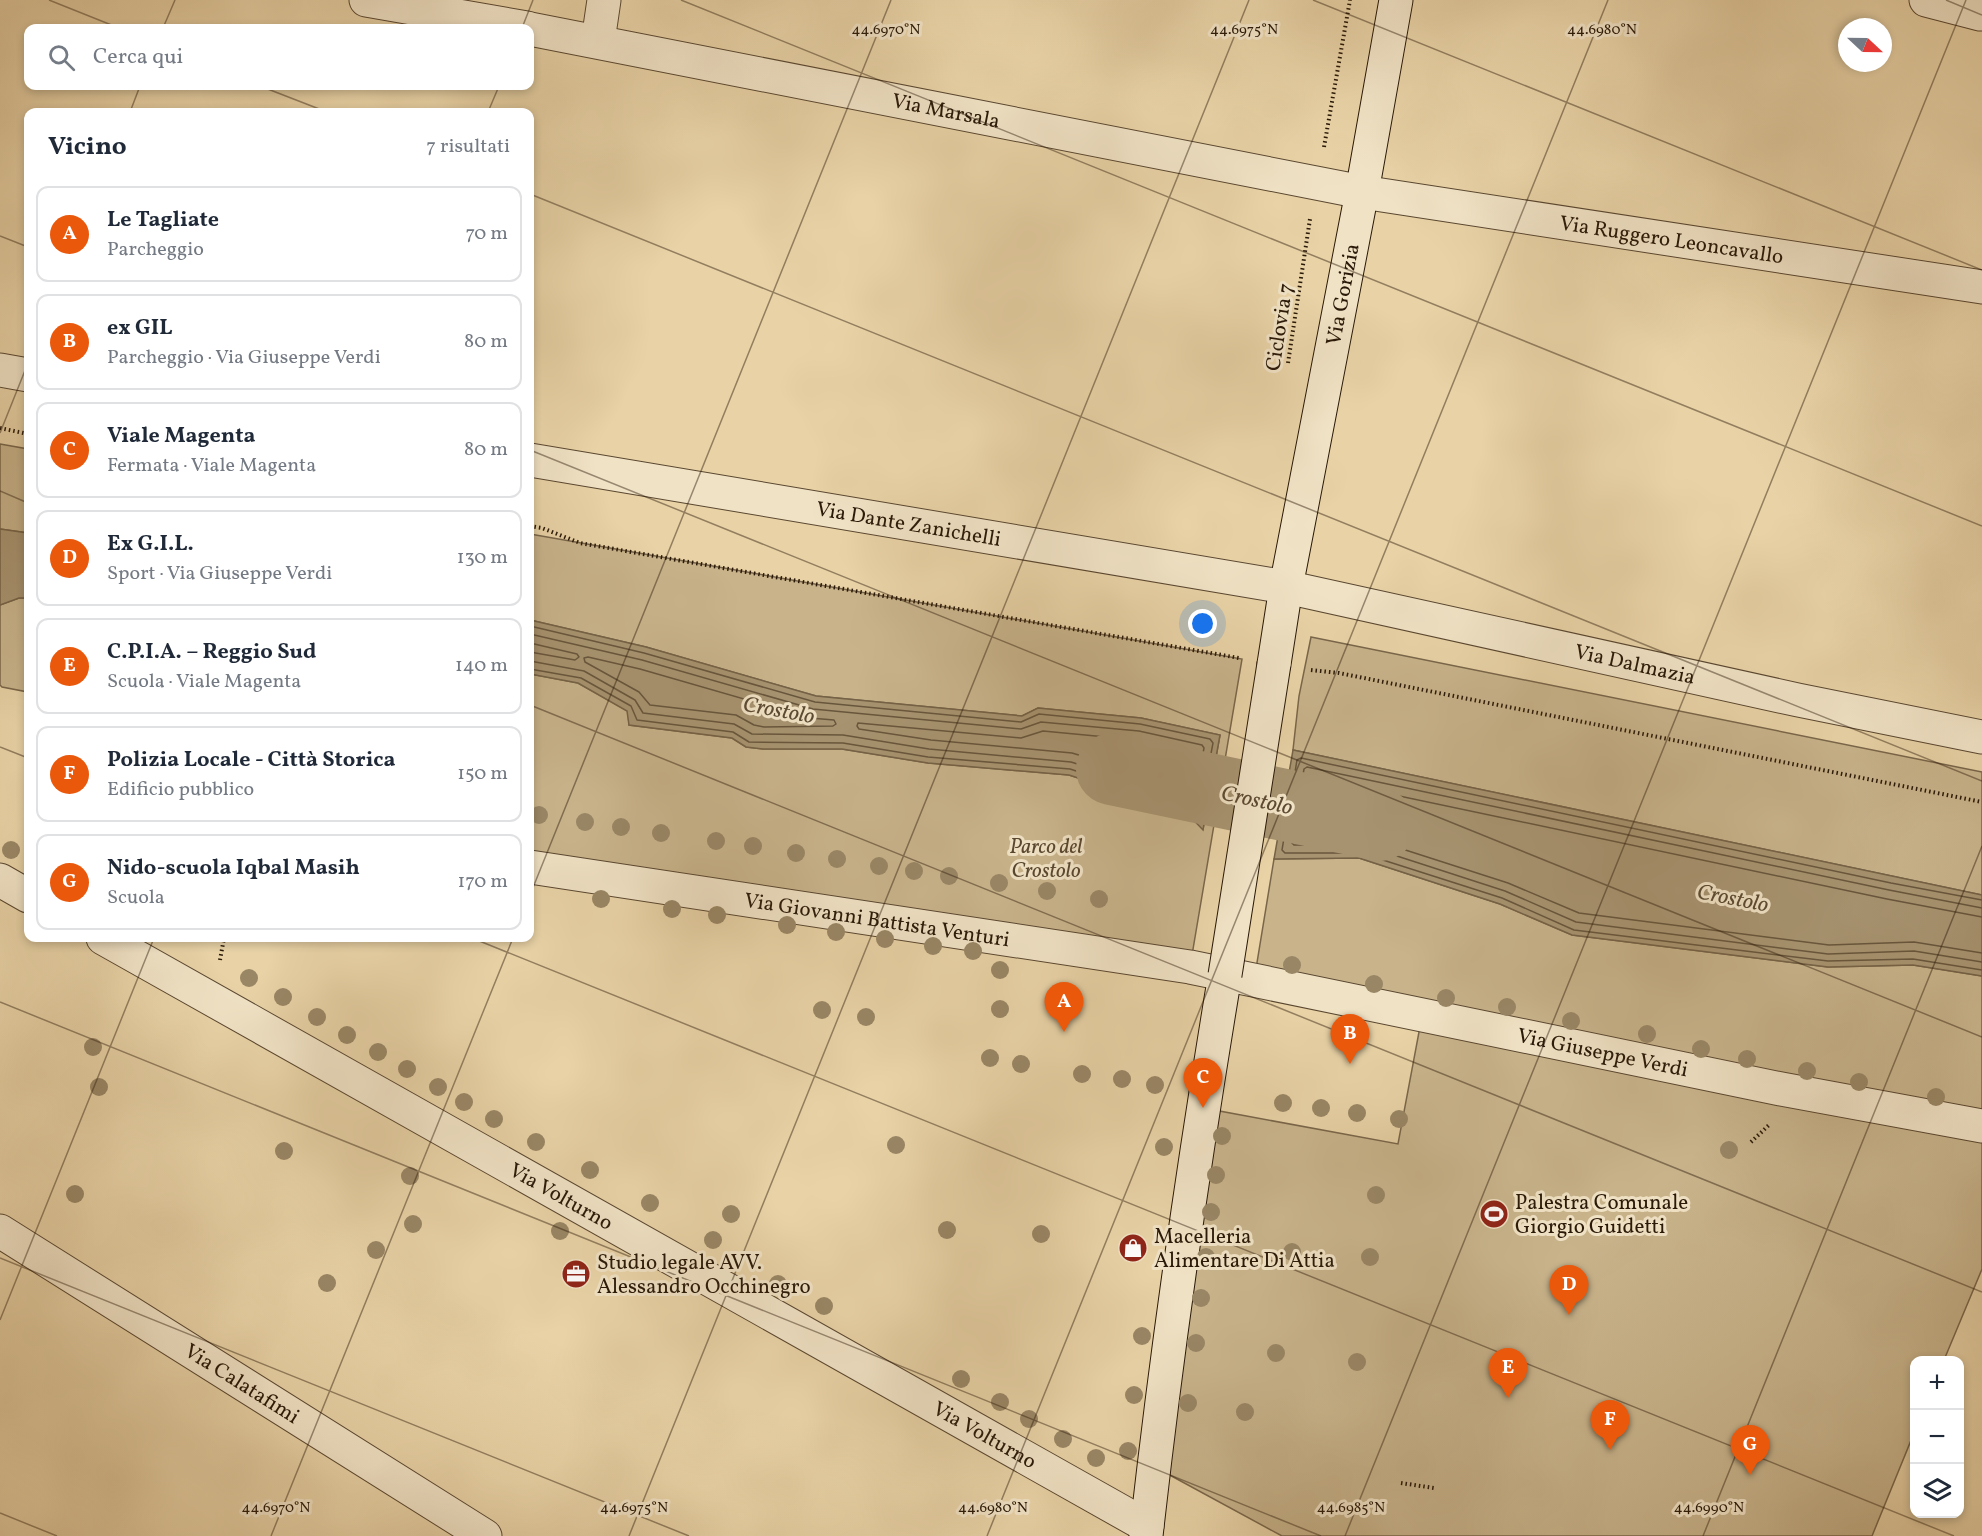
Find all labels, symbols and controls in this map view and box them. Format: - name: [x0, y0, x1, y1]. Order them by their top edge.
- north arrow: [1838, 18, 1892, 72]
- text: 44.6970°N: [852, 20, 920, 41]
- text: 44.6975°N: [1210, 20, 1278, 41]
- text: 44.6980°N: [1567, 20, 1637, 41]
- search box: [24, 24, 534, 90]
- icon: search: [45, 41, 78, 74]
- text: Cerca qui: [93, 42, 183, 73]
- street label: Via Marsala: [889, 87, 1002, 137]
- text: Vicino: [48, 129, 127, 165]
- text: 7 risultati: [426, 133, 510, 161]
- text: Le Tagliate: [107, 205, 219, 236]
- street label: Via Ruggero Leoncavallo: [1557, 209, 1785, 272]
- text: A: [62, 220, 77, 248]
- text: 70 m: [465, 220, 508, 248]
- text: Parcheggio: [107, 236, 204, 264]
- street label: Via Gorizia: [1320, 241, 1368, 348]
- street label: Ciclovia 7: [1259, 281, 1302, 373]
- text: ex GIL: [107, 313, 172, 344]
- text: B: [63, 328, 76, 356]
- text: 80 m: [464, 328, 508, 356]
- text: Parcheggio · Via Giuseppe Verdi: [107, 344, 381, 372]
- text: Viale Magenta: [107, 421, 255, 452]
- text: C: [63, 436, 76, 464]
- text: 80 m: [464, 436, 508, 464]
- text: Fermata · Viale Magenta: [107, 452, 316, 480]
- street label: Via Dante Zanichelli: [814, 495, 1003, 555]
- text: Ex G.I.L.: [107, 529, 194, 560]
- text: D: [62, 544, 77, 572]
- text: 130 m: [457, 544, 508, 572]
- text: Sport · Via Giuseppe Verdi: [107, 560, 332, 588]
- your location: [1188, 609, 1217, 638]
- text: C.P.I.A. – Reggio Sud: [107, 637, 316, 668]
- street label: Via Dalmazia: [1572, 638, 1698, 693]
- text: E: [63, 652, 76, 680]
- text: 140 m: [455, 652, 508, 680]
- text: Scuola · Viale Magenta: [107, 668, 301, 696]
- water label: Crostolo: [740, 690, 817, 733]
- text: Polizia Locale - Città Storica: [107, 745, 395, 776]
- text: F: [64, 760, 75, 788]
- text: 150 m: [457, 760, 508, 788]
- text: Edificio pubblico: [107, 776, 254, 804]
- water label: Crostolo: [1218, 779, 1295, 824]
- park label: Parco del Crostolo: [1009, 833, 1083, 886]
- text: Nido-scuola Iqbal Masih: [107, 853, 360, 884]
- text: G: [62, 868, 77, 896]
- text: 170 m: [458, 868, 508, 896]
- water label: Crostolo: [1694, 877, 1771, 922]
- text: Scuola: [107, 884, 165, 912]
- street label: Via Giovanni Battista Venturi: [742, 887, 1012, 955]
- pin: A: [1044, 982, 1084, 1032]
- pin: B: [1330, 1014, 1370, 1064]
- street label: Via Giuseppe Verdi: [1514, 1022, 1691, 1085]
- pin: C: [1184, 1058, 1222, 1108]
- street label: Via Volturno: [503, 1157, 618, 1238]
- place label: Palestra Comunale Giorgio Guidetti: [1515, 1189, 1688, 1242]
- sports icon: Palestra Comunale Giorgio Guidetti: [1478, 1198, 1510, 1230]
- place label: Macelleria Alimentare Di Attia: [1154, 1223, 1335, 1276]
- shop icon: Macelleria Alimentare Di Attia: [1117, 1232, 1149, 1264]
- place label: Studio legale AVV. Alessandro Occhinegro: [597, 1249, 811, 1302]
- office icon: Studio legale AVV. Alessandro Occhinegro: [560, 1258, 592, 1290]
- pin: D: [1550, 1266, 1588, 1315]
- street label: Via Calatafimi: [178, 1337, 304, 1432]
- pin: E: [1488, 1348, 1528, 1398]
- map controls: [1910, 1356, 1964, 1518]
- button: +: [1910, 1356, 1964, 1410]
- street label: Via Volturno: [927, 1395, 1041, 1477]
- pin: F: [1590, 1400, 1630, 1450]
- button: −: [1910, 1410, 1964, 1464]
- pin: G: [1730, 1426, 1770, 1475]
- button: layers: [1910, 1464, 1964, 1518]
- text: 44.6970°N: [242, 1498, 310, 1519]
- text: 44.6975°N: [600, 1498, 668, 1519]
- text: 44.6980°N: [958, 1498, 1028, 1519]
- text: 44.6985°N: [1317, 1498, 1385, 1519]
- text: 44.6990°N: [1674, 1498, 1744, 1519]

